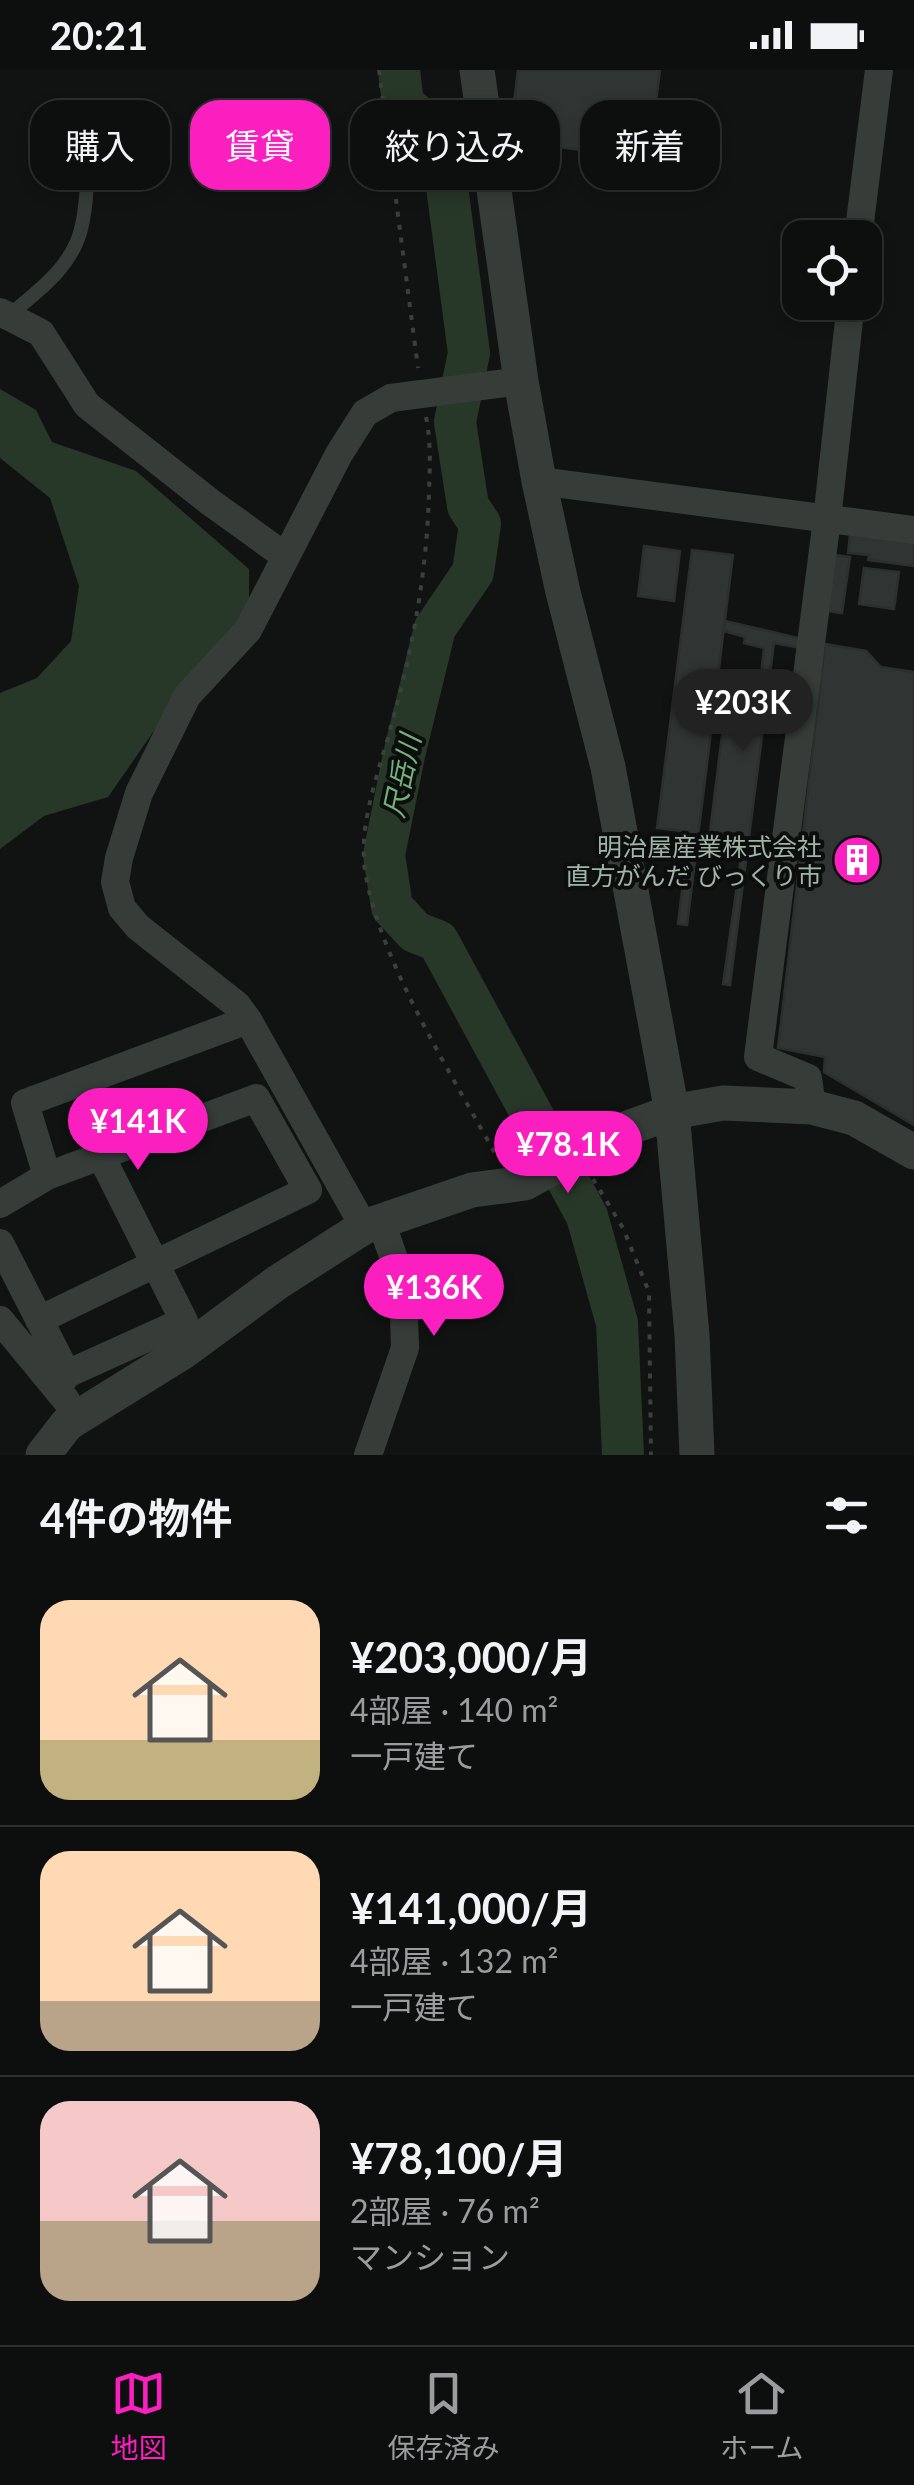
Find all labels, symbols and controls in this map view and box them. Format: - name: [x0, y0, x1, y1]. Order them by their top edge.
- text: 20:21: [50, 12, 148, 58]
- chip: 購入: [30, 100, 170, 190]
- chip: 賃貸: [190, 100, 330, 190]
- chip: 絞り込み: [350, 100, 560, 190]
- chip: 新着: [580, 100, 720, 190]
- map controls: [782, 220, 882, 320]
- button: locate: [782, 220, 882, 320]
- pin: ¥203K: [673, 669, 813, 754]
- text: ¥203K: [695, 682, 791, 721]
- water label: 尺岳川: [376, 728, 427, 821]
- place label: 明治屋産業株式会社 直方がんだ びっくり市: [566, 831, 822, 890]
- building icon: 明治屋産業株式会社 直方がんだ びっくり市: [831, 834, 883, 886]
- pin: ¥141K: [68, 1088, 208, 1173]
- text: ¥141K: [90, 1101, 186, 1140]
- pin: ¥78.1K: [487, 1111, 649, 1196]
- text: ¥78.1K: [516, 1124, 620, 1163]
- pin: ¥136K: [364, 1254, 504, 1339]
- text: ¥136K: [386, 1267, 482, 1306]
- icon: filters: [819, 1488, 874, 1543]
- text: 4件の物件: [40, 1493, 232, 1543]
- text: ¥203,000/月: [350, 1632, 592, 1682]
- icon: home: [120, 1640, 240, 1760]
- text: 4部屋 · 140 m²: [350, 1690, 558, 1729]
- text: 一戸建て: [350, 1736, 478, 1775]
- text: ¥141,000/月: [350, 1883, 592, 1933]
- icon: home: [120, 1891, 240, 2011]
- text: 4部屋 · 132 m²: [350, 1941, 558, 1980]
- text: 一戸建て: [350, 1987, 478, 2026]
- text: ¥78,100/月: [350, 2133, 568, 2183]
- icon: home: [120, 2141, 240, 2261]
- text: 2部屋 · 76 m²: [350, 2191, 540, 2230]
- text: マンション: [350, 2237, 510, 2276]
- tab: 地図: [110, 2366, 166, 2466]
- tab: 保存済み: [387, 2366, 499, 2466]
- tab: ホーム: [720, 2366, 804, 2466]

